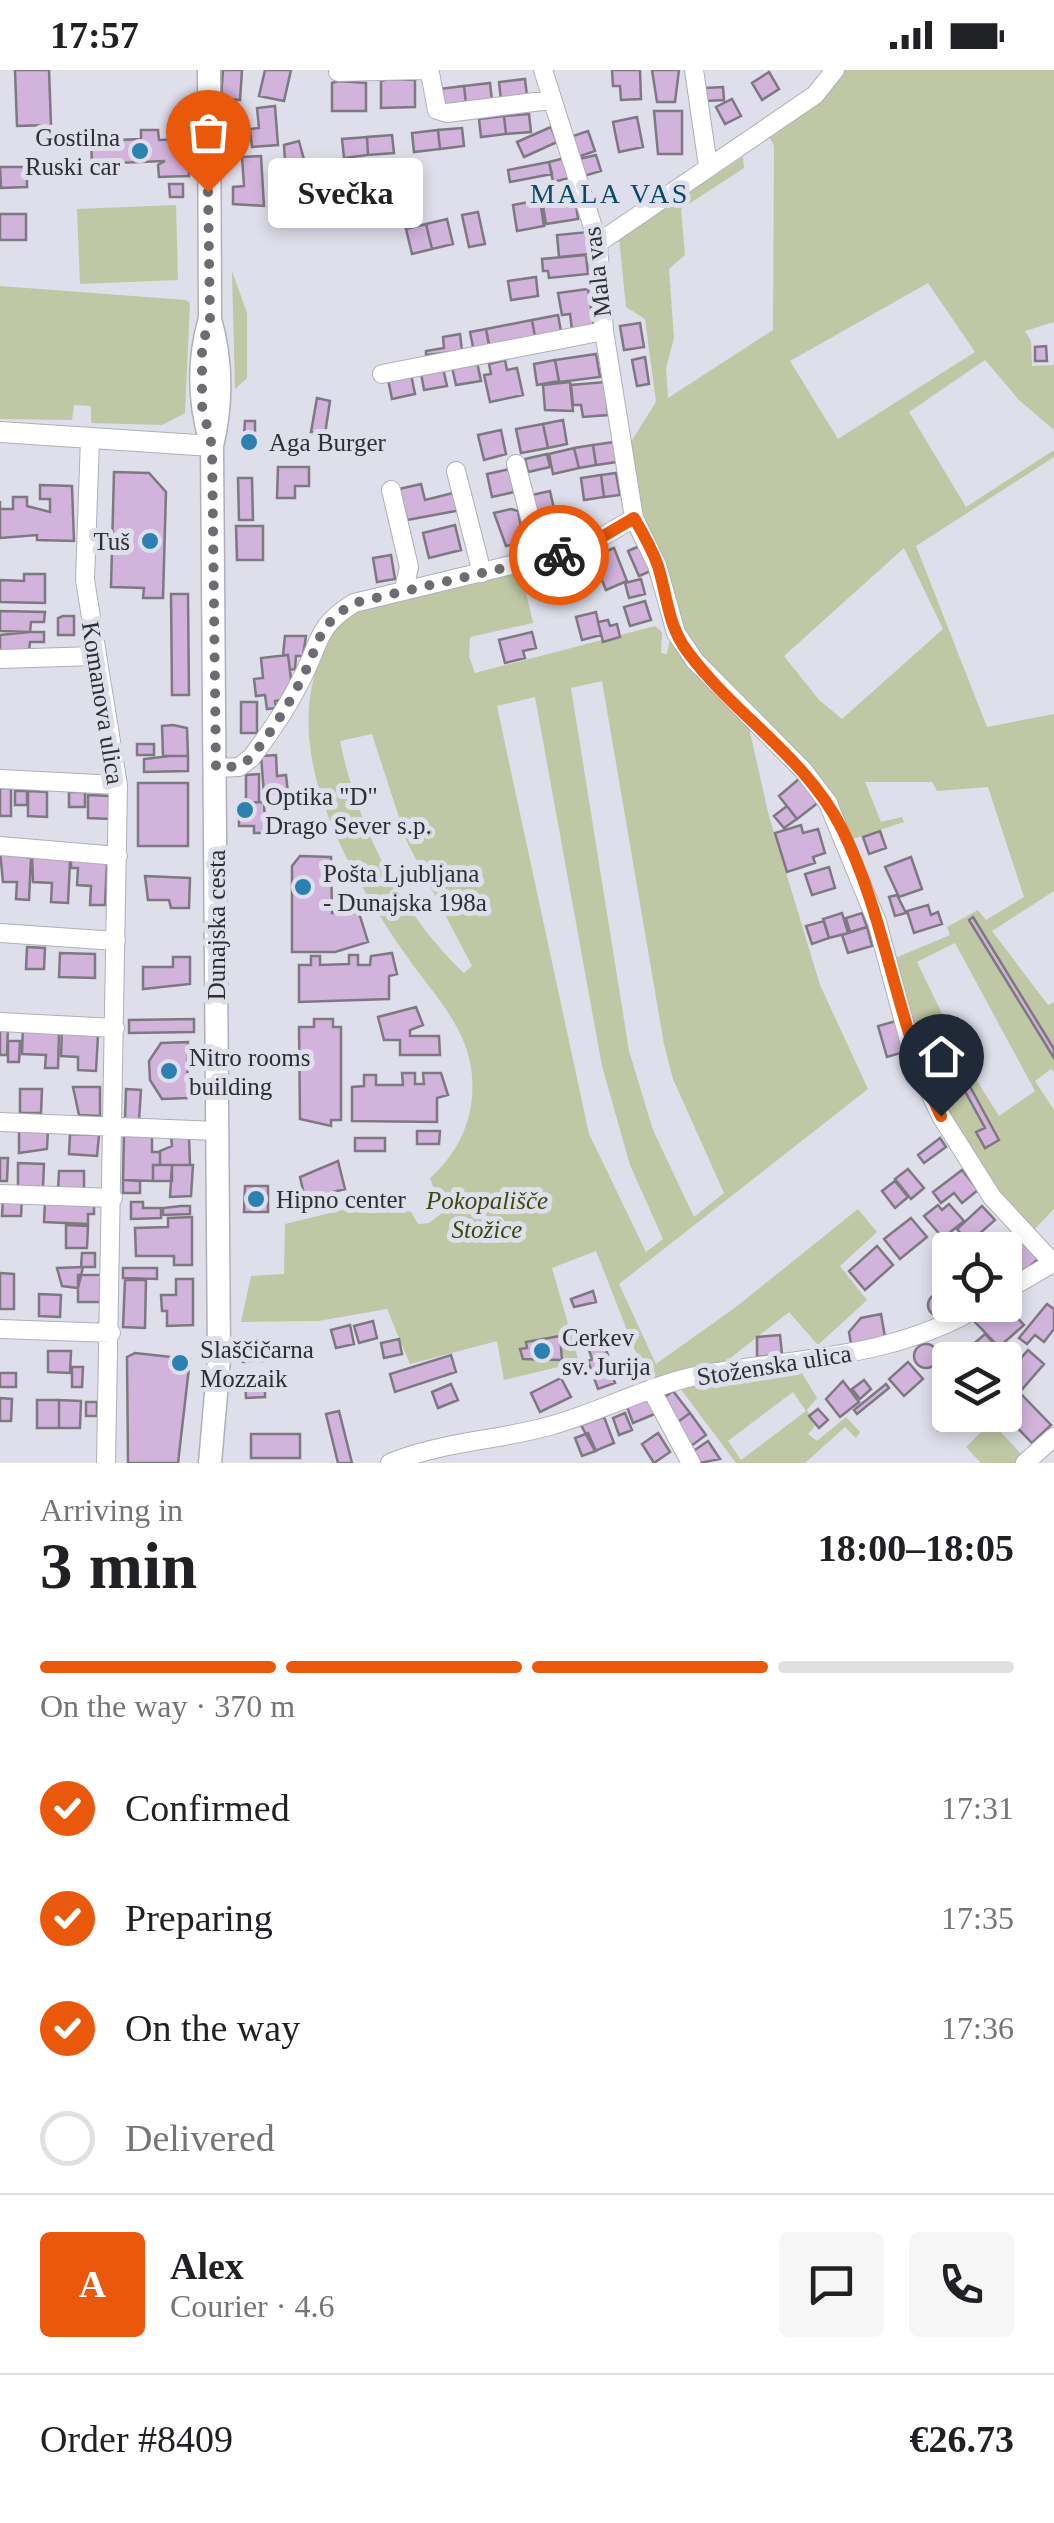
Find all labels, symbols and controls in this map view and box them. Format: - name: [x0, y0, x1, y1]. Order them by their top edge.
- text: 17:57: [50, 14, 139, 56]
- pin: [166, 90, 251, 193]
- icon: bag: [181, 105, 236, 160]
- place label: Gostilna Ruski car: [25, 124, 121, 180]
- marker: Gostilna Ruski car: [129, 140, 151, 162]
- callout: Svečka: [268, 157, 423, 227]
- text: Svečka: [298, 175, 394, 211]
- district label: MALA VAS: [530, 178, 690, 209]
- street label: Mala vas: [578, 225, 616, 319]
- place label: Aga Burger: [269, 429, 387, 456]
- marker: Aga Burger: [238, 431, 260, 453]
- courier: [509, 505, 609, 605]
- place label: Tuš: [93, 528, 130, 555]
- icon: bike: [532, 528, 587, 583]
- marker: Tuš: [139, 530, 161, 552]
- street label: Komanova ulica: [77, 620, 129, 786]
- place label: Optika "D" Drago Sever s.p.: [265, 783, 432, 839]
- marker: Optika "D" Drago Sever s.p.: [234, 799, 256, 821]
- street label: Dunajska cesta: [203, 850, 230, 1000]
- place label: Pošta Ljubljana - Dunajska 198a: [323, 860, 487, 916]
- marker: Pošta Ljubljana - Dunajska 198a: [292, 876, 314, 898]
- pin: [899, 1014, 984, 1117]
- icon: home: [914, 1029, 969, 1084]
- place label: Nitro rooms building: [189, 1044, 311, 1100]
- marker: Nitro rooms building: [158, 1060, 180, 1082]
- place label: Hipno center: [276, 1186, 406, 1213]
- park label: Pokopališče Stožice: [425, 1187, 548, 1243]
- marker: Hipno center: [245, 1188, 267, 1210]
- map controls: [932, 1232, 1022, 1432]
- button: locate: [932, 1232, 1022, 1322]
- place label: Cerkev sv. Jurija: [562, 1324, 651, 1380]
- place label: Slaščičarna Mozzaik: [200, 1336, 314, 1392]
- street label: Stoženska ulica: [695, 1339, 853, 1391]
- marker: Cerkev sv. Jurija: [531, 1340, 553, 1362]
- button: layers: [932, 1342, 1022, 1432]
- marker: Slaščičarna Mozzaik: [169, 1352, 191, 1374]
- text: Arriving in: [40, 1492, 183, 1528]
- text: 18:00–18:05: [818, 1527, 1014, 1569]
- text: 3 min: [40, 1530, 197, 1602]
- text: On the way · 370 m: [40, 1688, 295, 1724]
- icon: check: [40, 1781, 95, 1836]
- text: Confirmed: [125, 1787, 290, 1829]
- text: 17:31: [941, 1790, 1014, 1826]
- icon: check: [40, 1891, 95, 1946]
- text: Preparing: [125, 1897, 273, 1939]
- text: 17:35: [941, 1900, 1014, 1936]
- icon: check: [40, 2001, 95, 2056]
- text: On the way: [125, 2007, 300, 2049]
- text: 17:36: [941, 2010, 1014, 2046]
- text: Delivered: [125, 2117, 275, 2159]
- button: chat: [779, 2232, 884, 2337]
- button: phone: [909, 2232, 1014, 2337]
- text: Alex: [170, 2245, 244, 2287]
- text: A: [79, 2263, 106, 2305]
- text: Courier · 4.6: [170, 2288, 334, 2324]
- text: Order #8409: [40, 2418, 233, 2460]
- text: €26.73: [910, 2418, 1014, 2460]

